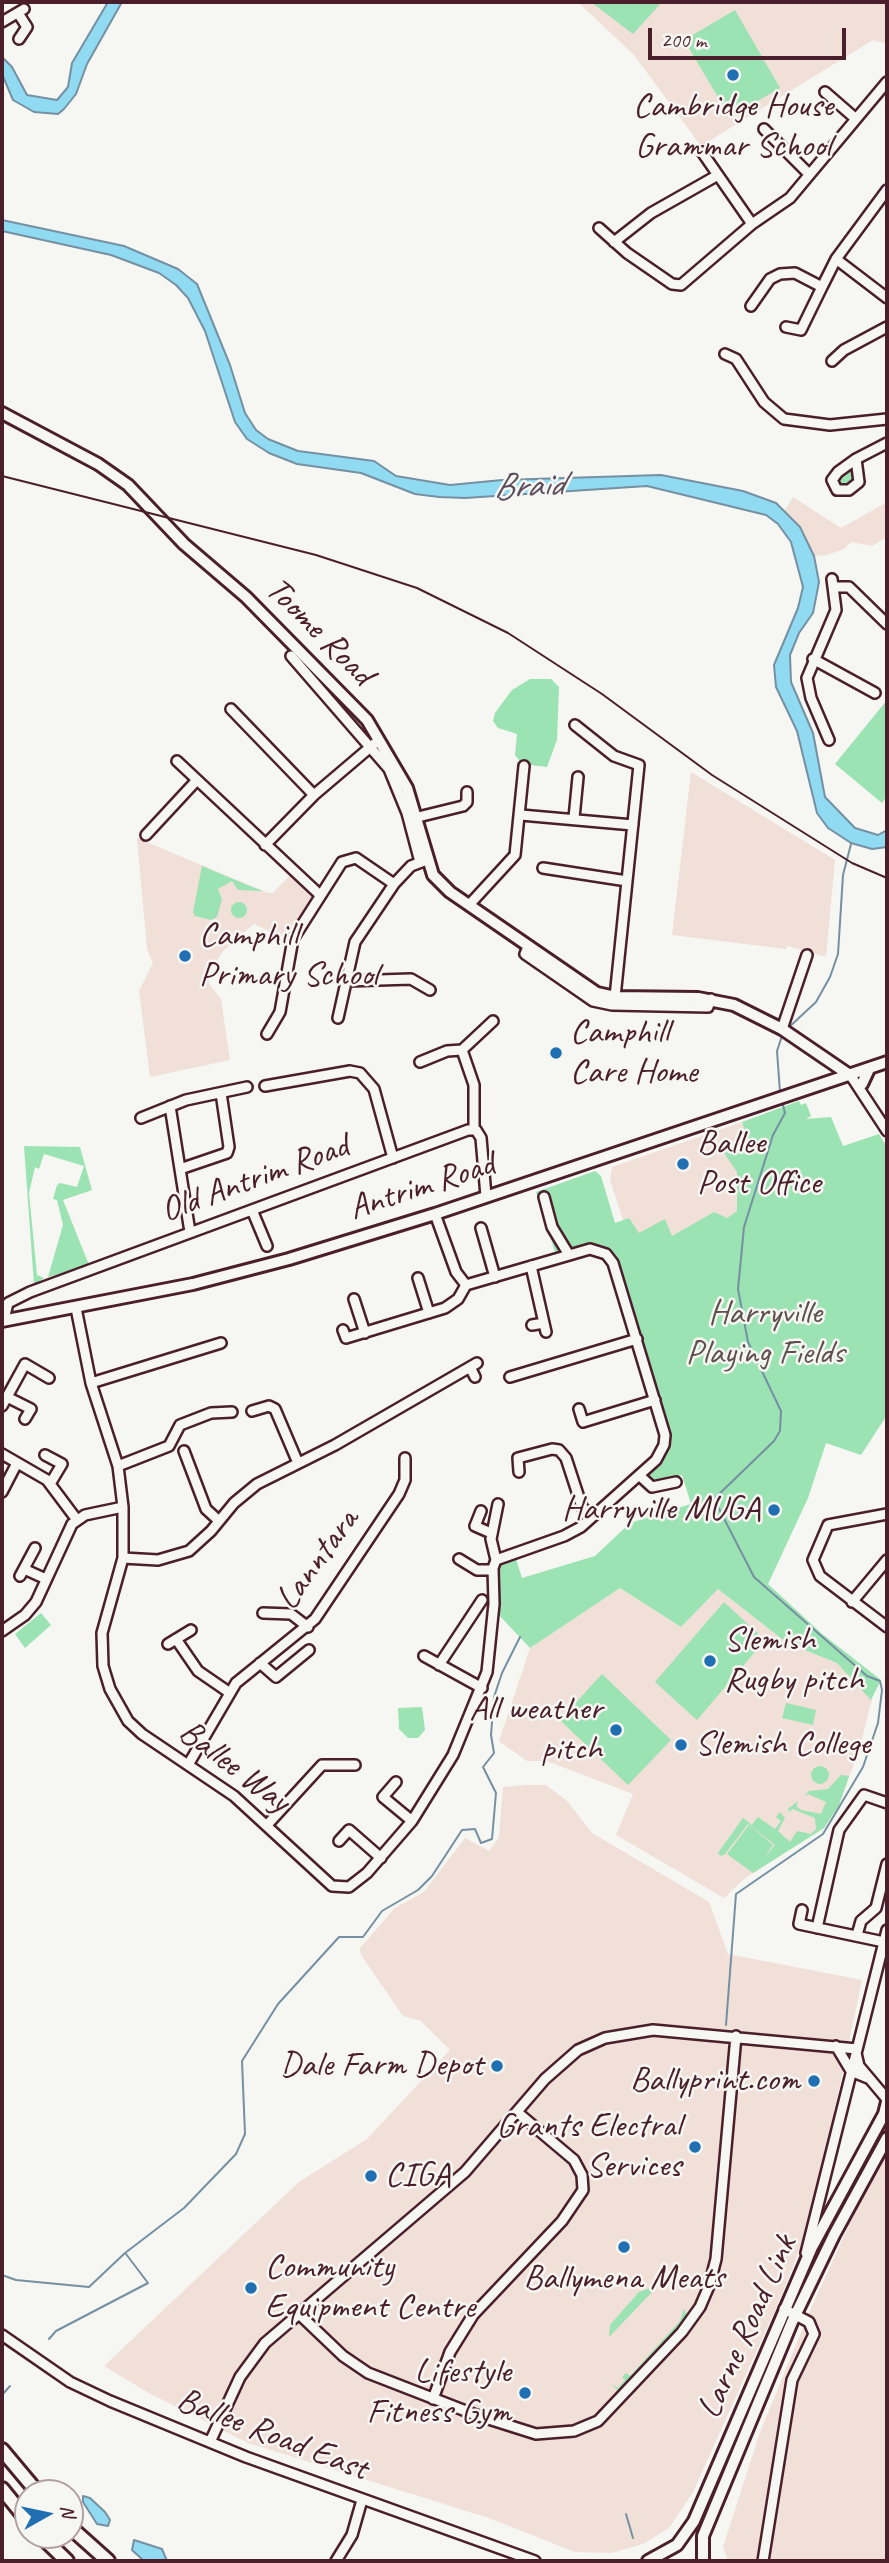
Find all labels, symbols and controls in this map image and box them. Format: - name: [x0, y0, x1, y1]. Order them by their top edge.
- scale bar: [651, 14, 849, 58]
- text: 200 m: [661, 27, 706, 53]
- marker: Cambridge House Grammar School: [725, 67, 741, 83]
- place label: Cambridge House Grammar School: [633, 86, 833, 168]
- water label: Braid: [492, 463, 564, 511]
- street label: Toome Road: [256, 569, 382, 695]
- place label: Camphill Primary School: [199, 915, 378, 997]
- marker: Camphill Primary School: [177, 948, 193, 964]
- place label: Camphill Care Home: [570, 1012, 697, 1094]
- marker: Camphill Care Home: [548, 1045, 564, 1061]
- place label: Ballee Post Office: [697, 1123, 821, 1205]
- street label: Old Antrim Road: [155, 1126, 355, 1232]
- street label: Antrim Road: [344, 1144, 500, 1230]
- marker: Ballee Post Office: [675, 1156, 691, 1172]
- park label: Harryville Playing Fields: [686, 1293, 844, 1375]
- place label: Harryville MUGA: [562, 1489, 760, 1531]
- street label: Lanntara: [267, 1501, 369, 1619]
- marker: Harryville MUGA: [766, 1502, 782, 1518]
- place label: Slemish Rugby pitch: [724, 1620, 863, 1702]
- marker: Slemish Rugby pitch: [702, 1653, 718, 1669]
- place label: All weather pitch: [469, 1689, 602, 1771]
- street label: Ballee Way: [170, 1712, 298, 1822]
- marker: All weather pitch: [608, 1722, 624, 1738]
- place label: Slemish College: [695, 1724, 870, 1766]
- marker: Slemish College: [673, 1737, 689, 1753]
- place label: Dale Farm Depot: [280, 2045, 483, 2087]
- marker: Dale Farm Depot: [489, 2058, 505, 2074]
- place label: Ballyprint.com: [630, 2060, 800, 2102]
- marker: Ballyprint.com: [806, 2073, 822, 2089]
- place label: Grants Electral Services: [496, 2106, 681, 2188]
- marker: Grants Electral Services: [687, 2139, 703, 2155]
- place label: CIGA: [385, 2155, 450, 2197]
- marker: CIGA: [363, 2168, 379, 2184]
- street label: Larne Road Link: [689, 2229, 807, 2425]
- marker: Ballymena Meats: [616, 2239, 632, 2255]
- place label: Community Equipment Centre: [265, 2247, 475, 2329]
- place label: Ballymena Meats: [524, 2258, 724, 2300]
- marker: Community Equipment Centre: [243, 2280, 259, 2296]
- place label: Lifestyle Fitness Gym: [367, 2352, 511, 2434]
- street label: Ballee Road East: [171, 2379, 373, 2491]
- marker: Lifestyle Fitness Gym: [517, 2385, 533, 2401]
- north arrow: [14, 2479, 84, 2549]
- text: N: [55, 2503, 81, 2519]

